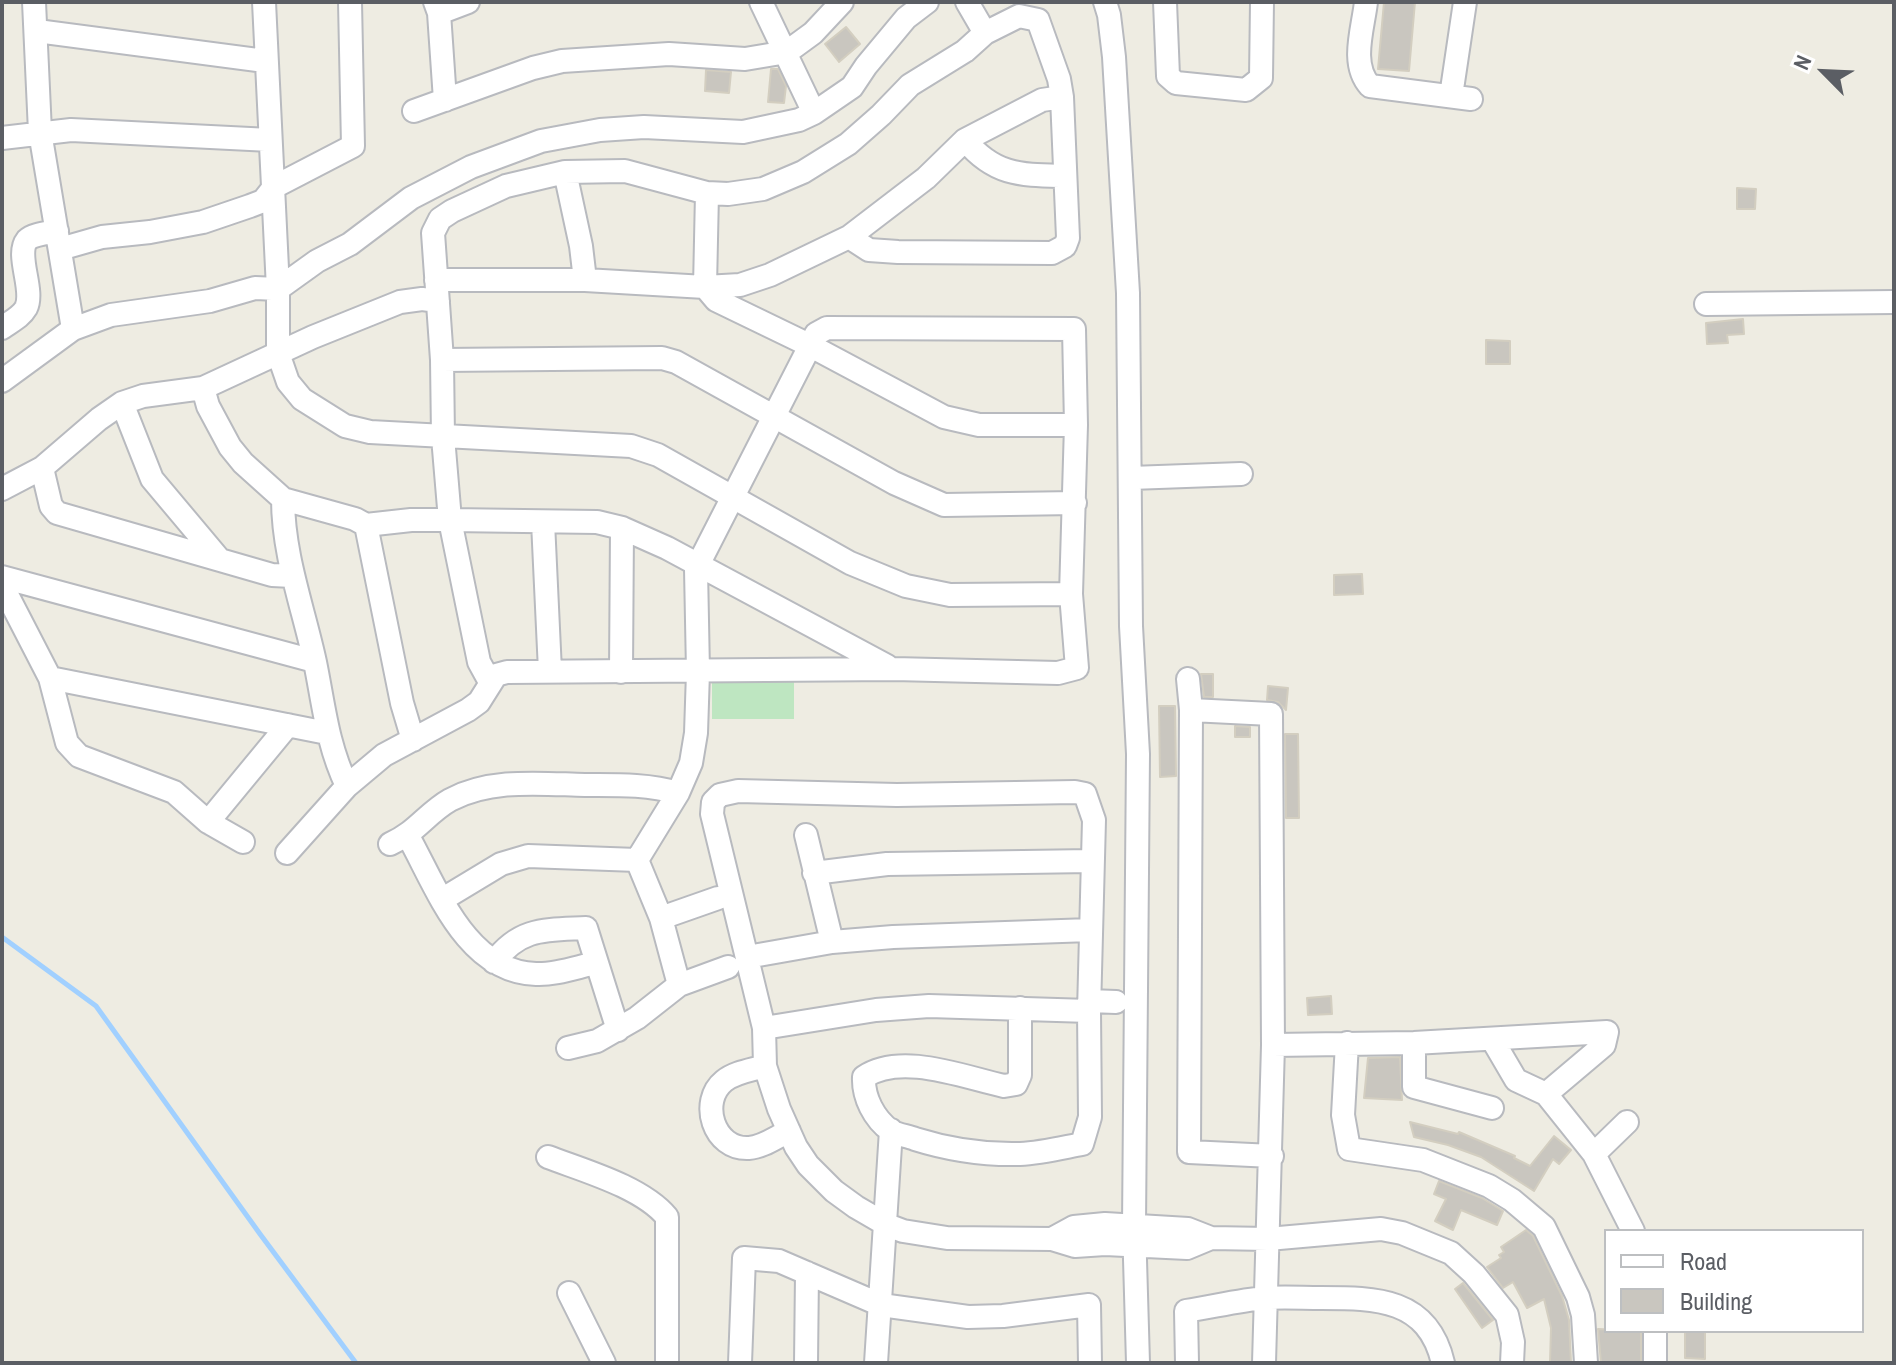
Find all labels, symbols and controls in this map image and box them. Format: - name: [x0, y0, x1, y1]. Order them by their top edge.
- north arrow: [1784, 32, 1864, 112]
- text: N: [1786, 50, 1818, 74]
- legend: [1604, 1229, 1864, 1333]
- text: Road: [1680, 1245, 1727, 1277]
- text: Building: [1680, 1285, 1752, 1317]

